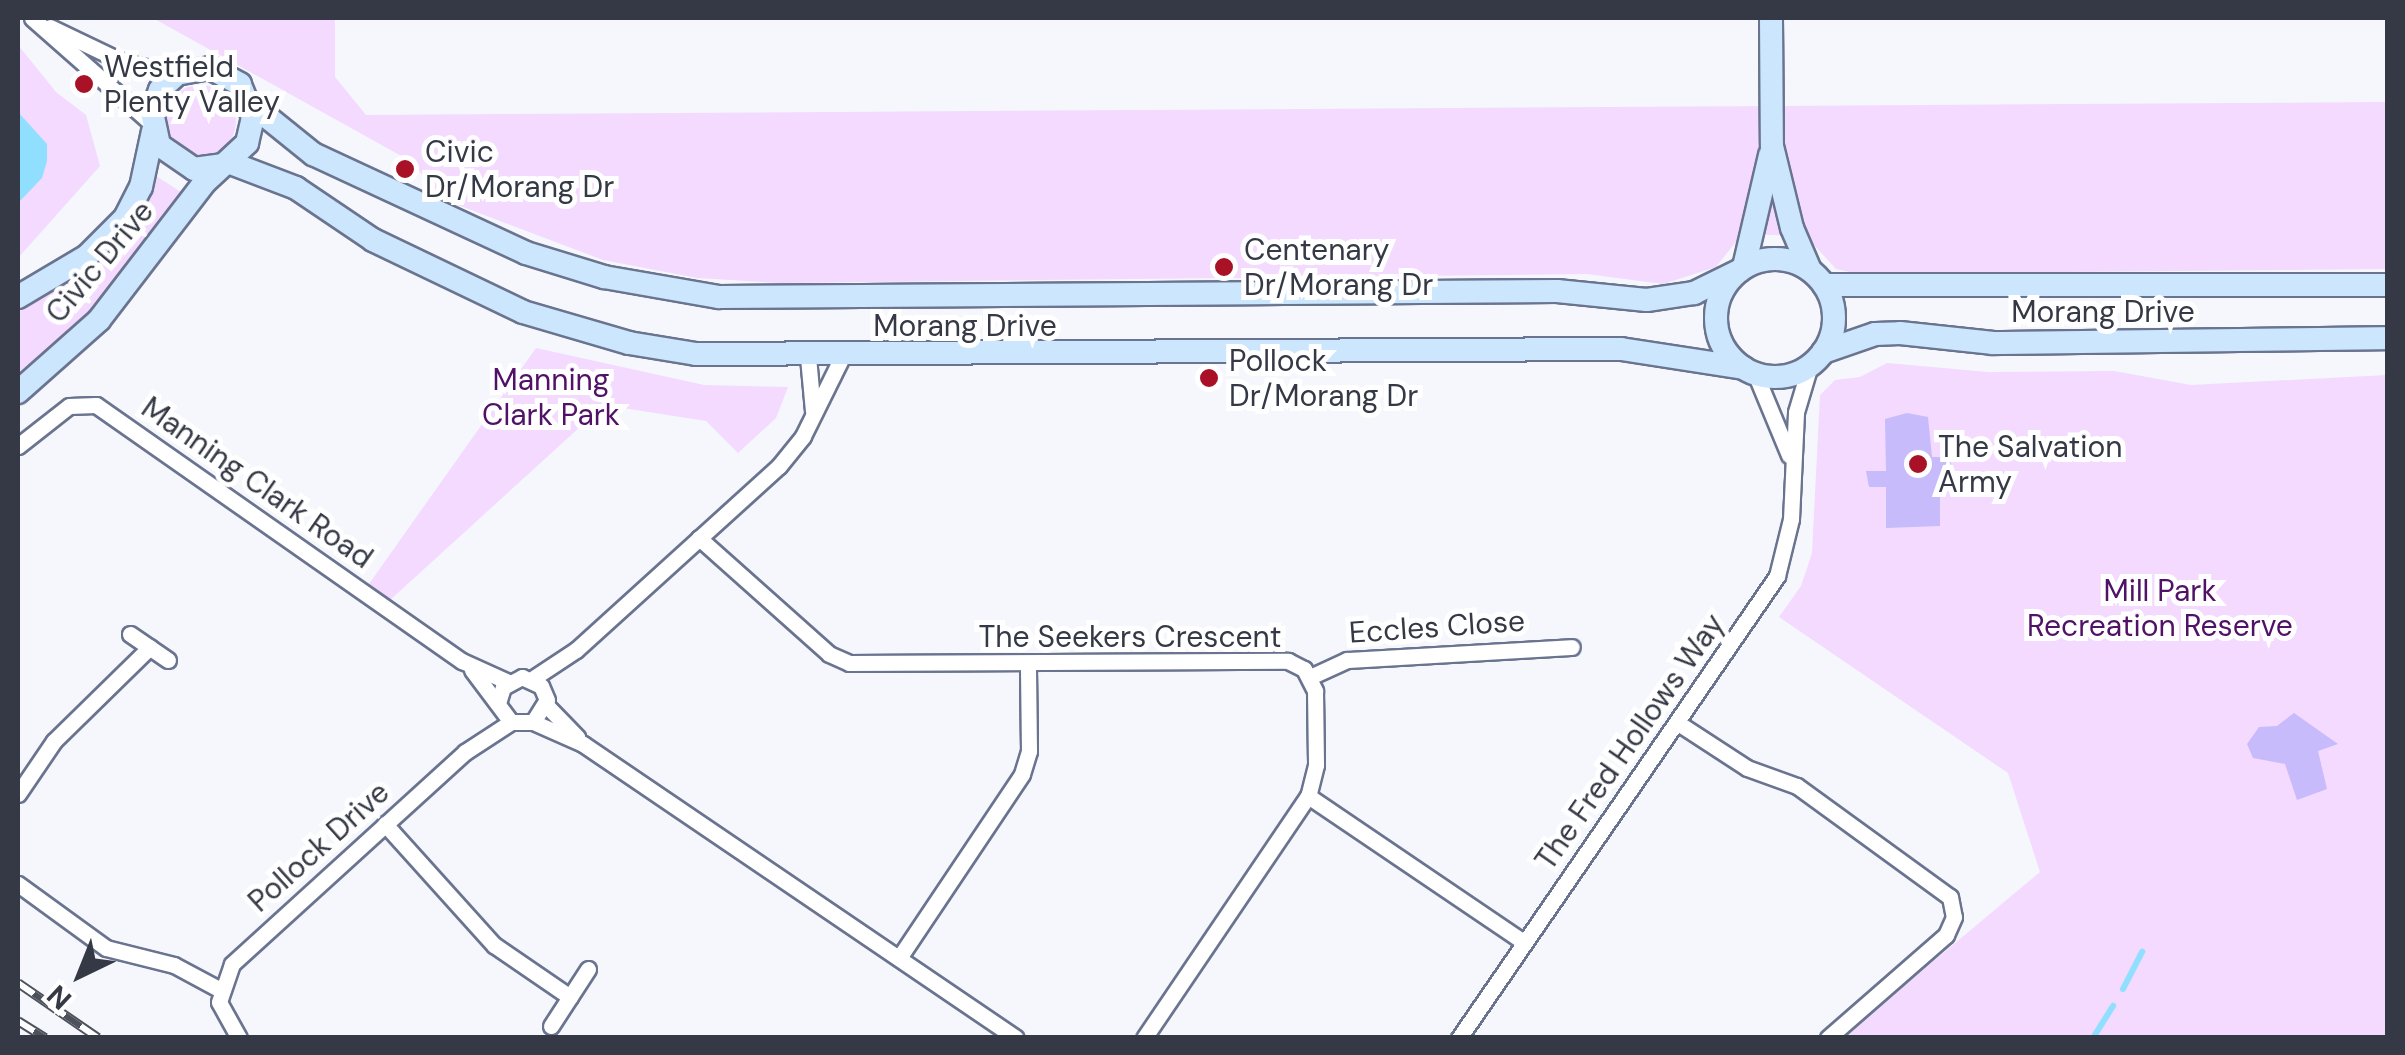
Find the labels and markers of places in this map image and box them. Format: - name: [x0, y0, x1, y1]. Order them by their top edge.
- place label: Westfield Plenty Valley: [104, 49, 280, 120]
- marker: Westfield Plenty Valley: [73, 73, 95, 95]
- place label: Civic Dr/Morang Dr: [425, 134, 614, 204]
- marker: Civic Dr/Morang Dr: [394, 158, 416, 180]
- place label: Centenary Dr/Morang Dr: [1244, 232, 1433, 302]
- marker: Centenary Dr/Morang Dr: [1213, 256, 1235, 278]
- place label: Pollock Dr/Morang Dr: [1229, 343, 1418, 414]
- marker: Pollock Dr/Morang Dr: [1198, 367, 1220, 389]
- place label: The Salvation Army: [1938, 429, 2122, 500]
- marker: The Salvation Army: [1907, 453, 1929, 475]

